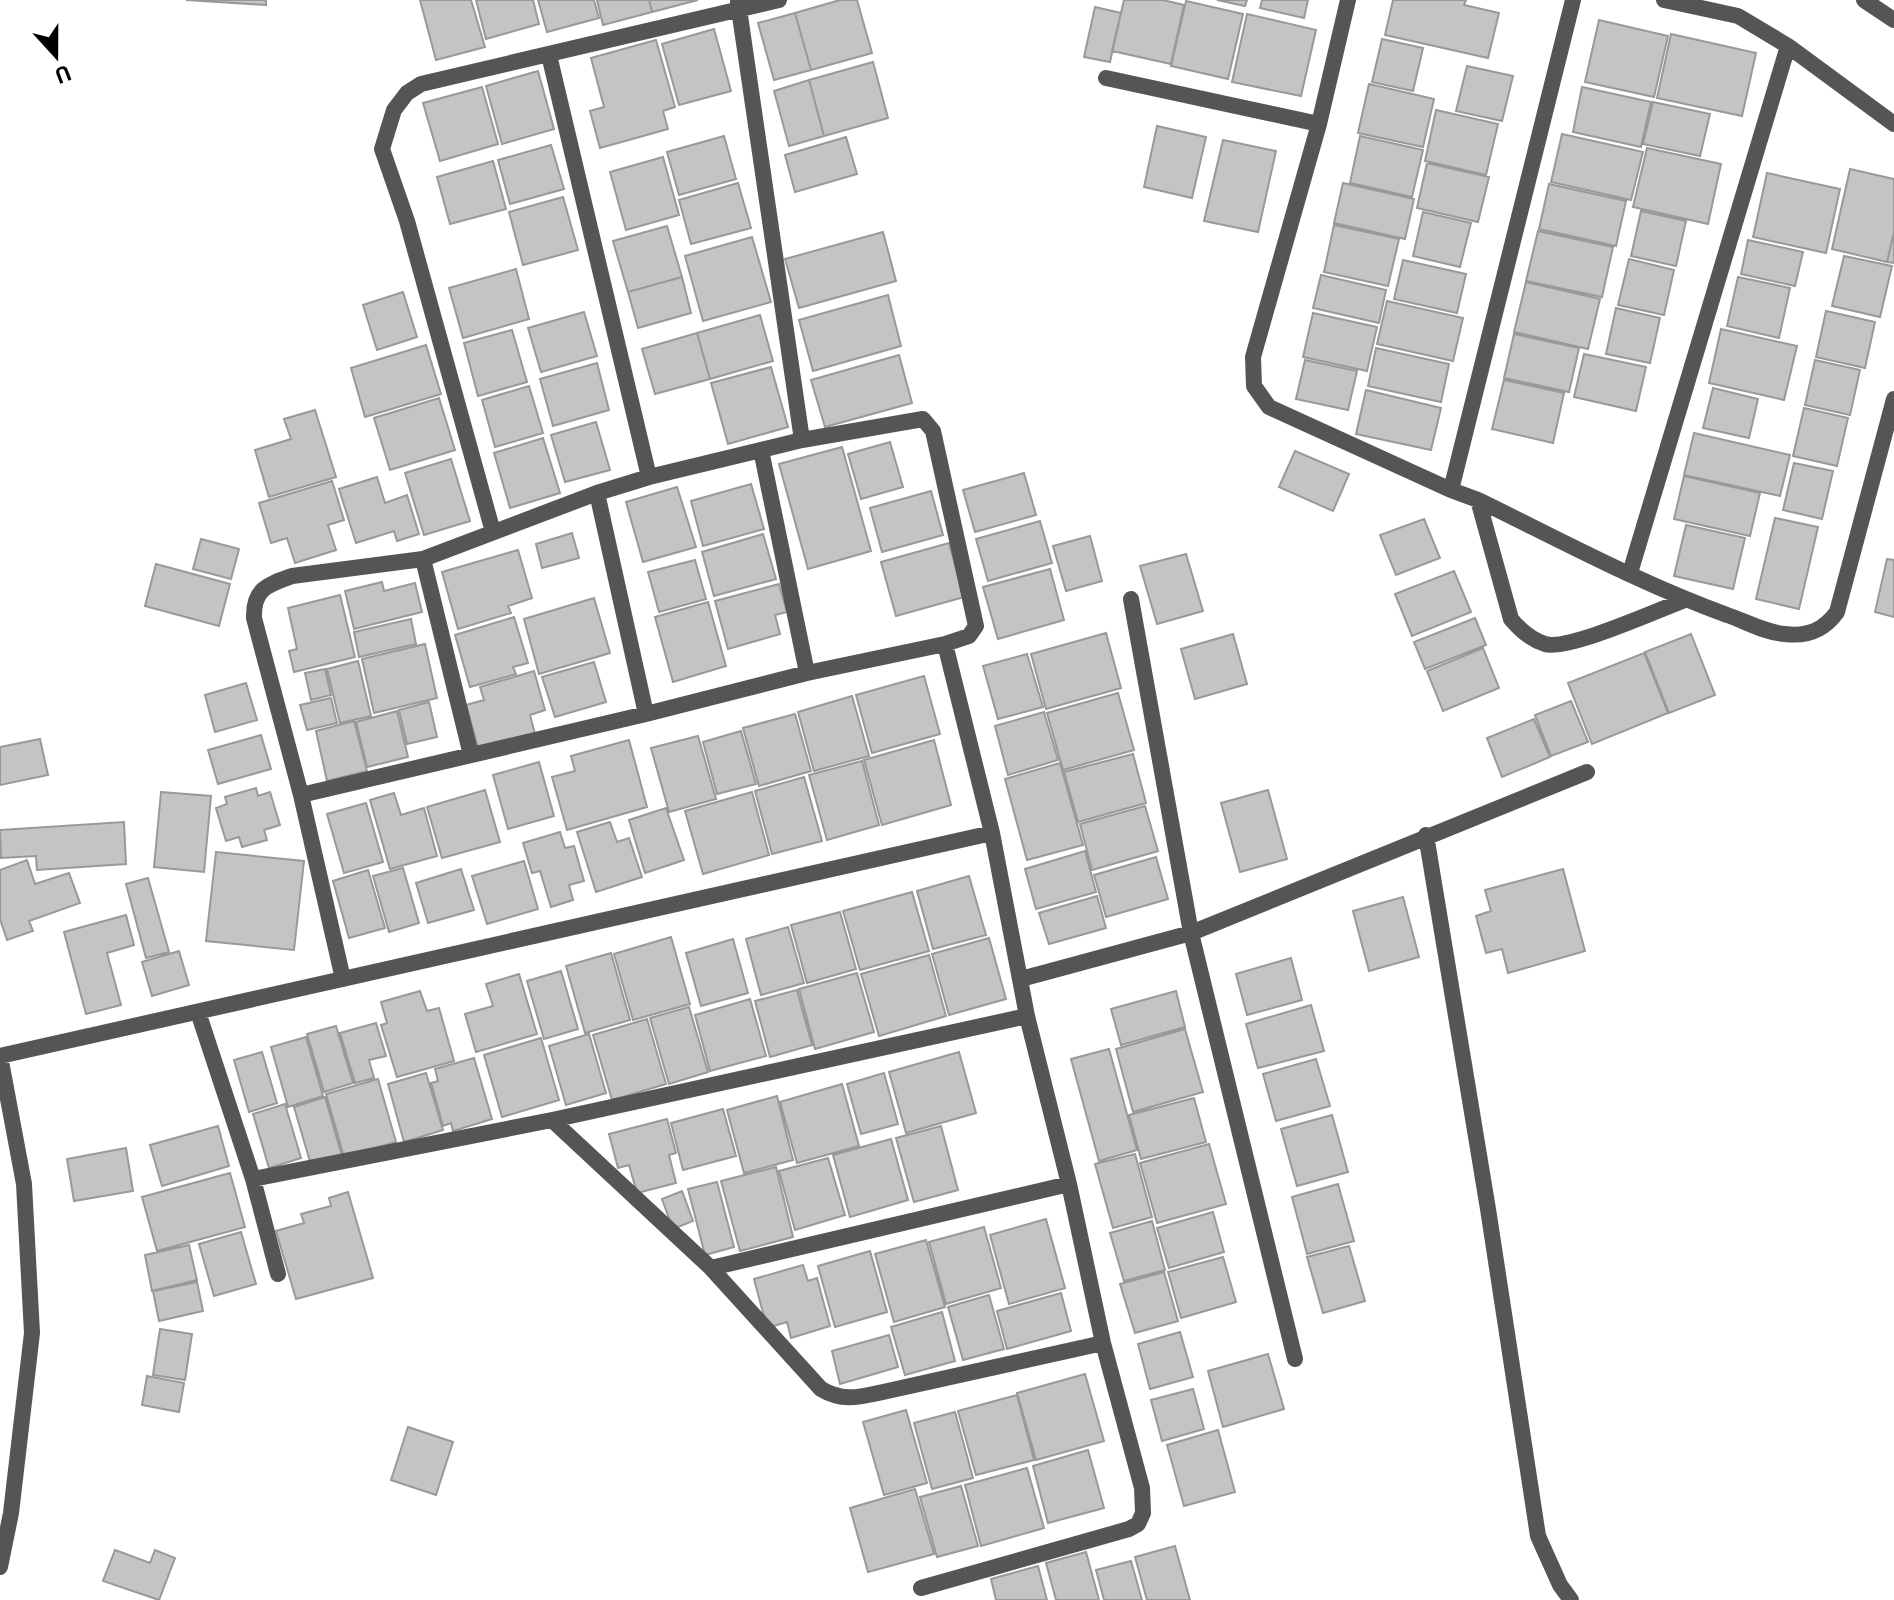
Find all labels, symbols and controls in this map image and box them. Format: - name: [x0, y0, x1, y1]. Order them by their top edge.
- north arrow: [16, 16, 96, 96]
- text: U: [52, 60, 74, 88]

